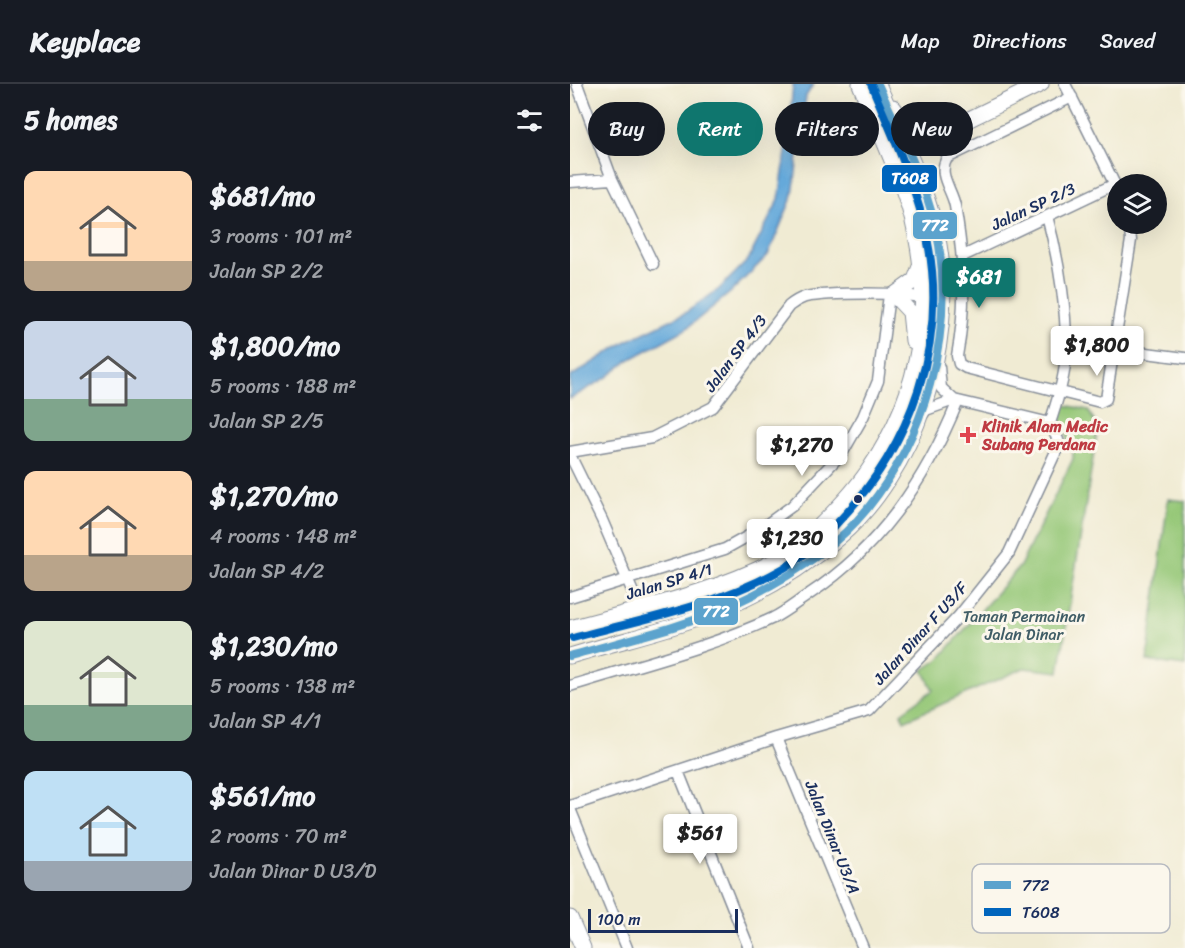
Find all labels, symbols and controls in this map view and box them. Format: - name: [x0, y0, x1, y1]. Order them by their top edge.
- text: Keyplace: [30, 17, 140, 66]
- text: Map: [901, 22, 939, 60]
- text: Directions: [972, 22, 1067, 60]
- text: Saved: [1100, 22, 1155, 60]
- text: 5 homes: [24, 97, 117, 143]
- chip: Buy: [588, 102, 665, 156]
- chip: Rent: [677, 102, 763, 156]
- chip: Filters: [775, 102, 879, 156]
- chip: New: [891, 102, 973, 156]
- icon: filters: [513, 104, 546, 137]
- line badge: T608: [881, 164, 938, 193]
- text: T608: [891, 164, 929, 193]
- text: $681/mo: [210, 173, 315, 219]
- street label: Jalan SP 2/3: [985, 174, 1080, 239]
- map controls: [1107, 174, 1167, 234]
- button: layers: [1107, 174, 1167, 234]
- icon: home: [72, 195, 144, 267]
- line badge: 772: [912, 211, 958, 240]
- text: 772: [921, 211, 950, 240]
- text: 3 rooms · 101 m²: [210, 219, 352, 254]
- text: Jalan SP 2/2: [210, 254, 323, 289]
- pin: $681: [943, 258, 1015, 309]
- text: $681: [956, 260, 1002, 295]
- street label: Jalan SP 4/3: [696, 308, 774, 399]
- text: $1,800/mo: [210, 323, 340, 369]
- pin: $1,800: [1048, 326, 1146, 377]
- text: $1,800: [1065, 328, 1129, 363]
- icon: home: [72, 345, 144, 417]
- text: 5 rooms · 188 m²: [210, 369, 356, 404]
- text: Jalan SP 2/5: [210, 404, 324, 439]
- place label: Klinik Alam Medic Subang Perdana: [981, 412, 1109, 459]
- pin: $1,270: [753, 426, 851, 477]
- marker: Klinik Alam Medic Subang Perdana: [959, 426, 977, 444]
- text: $1,270: [770, 428, 834, 463]
- text: $1,270/mo: [210, 473, 338, 519]
- unlabelled marker: [852, 493, 864, 505]
- icon: home: [72, 495, 144, 567]
- text: 4 rooms · 148 m²: [210, 519, 357, 554]
- pin: $1,230: [743, 519, 841, 570]
- text: $1,230: [761, 521, 823, 556]
- text: Jalan SP 4/2: [210, 554, 324, 589]
- street label: Jalan SP 4/1: [621, 555, 716, 609]
- street label: Jalan Dinar F U3/F: [865, 574, 976, 693]
- line badge: 772: [693, 597, 739, 626]
- text: 772: [702, 597, 731, 626]
- park label: Taman Permainan Jalan Dinar: [963, 602, 1085, 649]
- text: $1,230/mo: [210, 623, 337, 669]
- icon: home: [72, 645, 144, 717]
- text: 5 rooms · 138 m²: [210, 669, 355, 704]
- text: Jalan SP 4/1: [210, 704, 321, 739]
- text: $561/mo: [210, 773, 315, 819]
- street label: Jalan Dinar U3/A: [796, 775, 868, 898]
- icon: home: [72, 795, 144, 867]
- pin: $561: [664, 814, 736, 865]
- text: $561: [677, 816, 723, 851]
- text: 2 rooms · 70 m²: [210, 819, 347, 854]
- text: Jalan Dinar D U3/D: [210, 854, 376, 889]
- legend: [972, 864, 1170, 933]
- text: 772: [1022, 871, 1050, 900]
- text: T608: [1022, 898, 1060, 927]
- text: 100 m: [597, 905, 641, 934]
- scale bar: [588, 906, 738, 934]

